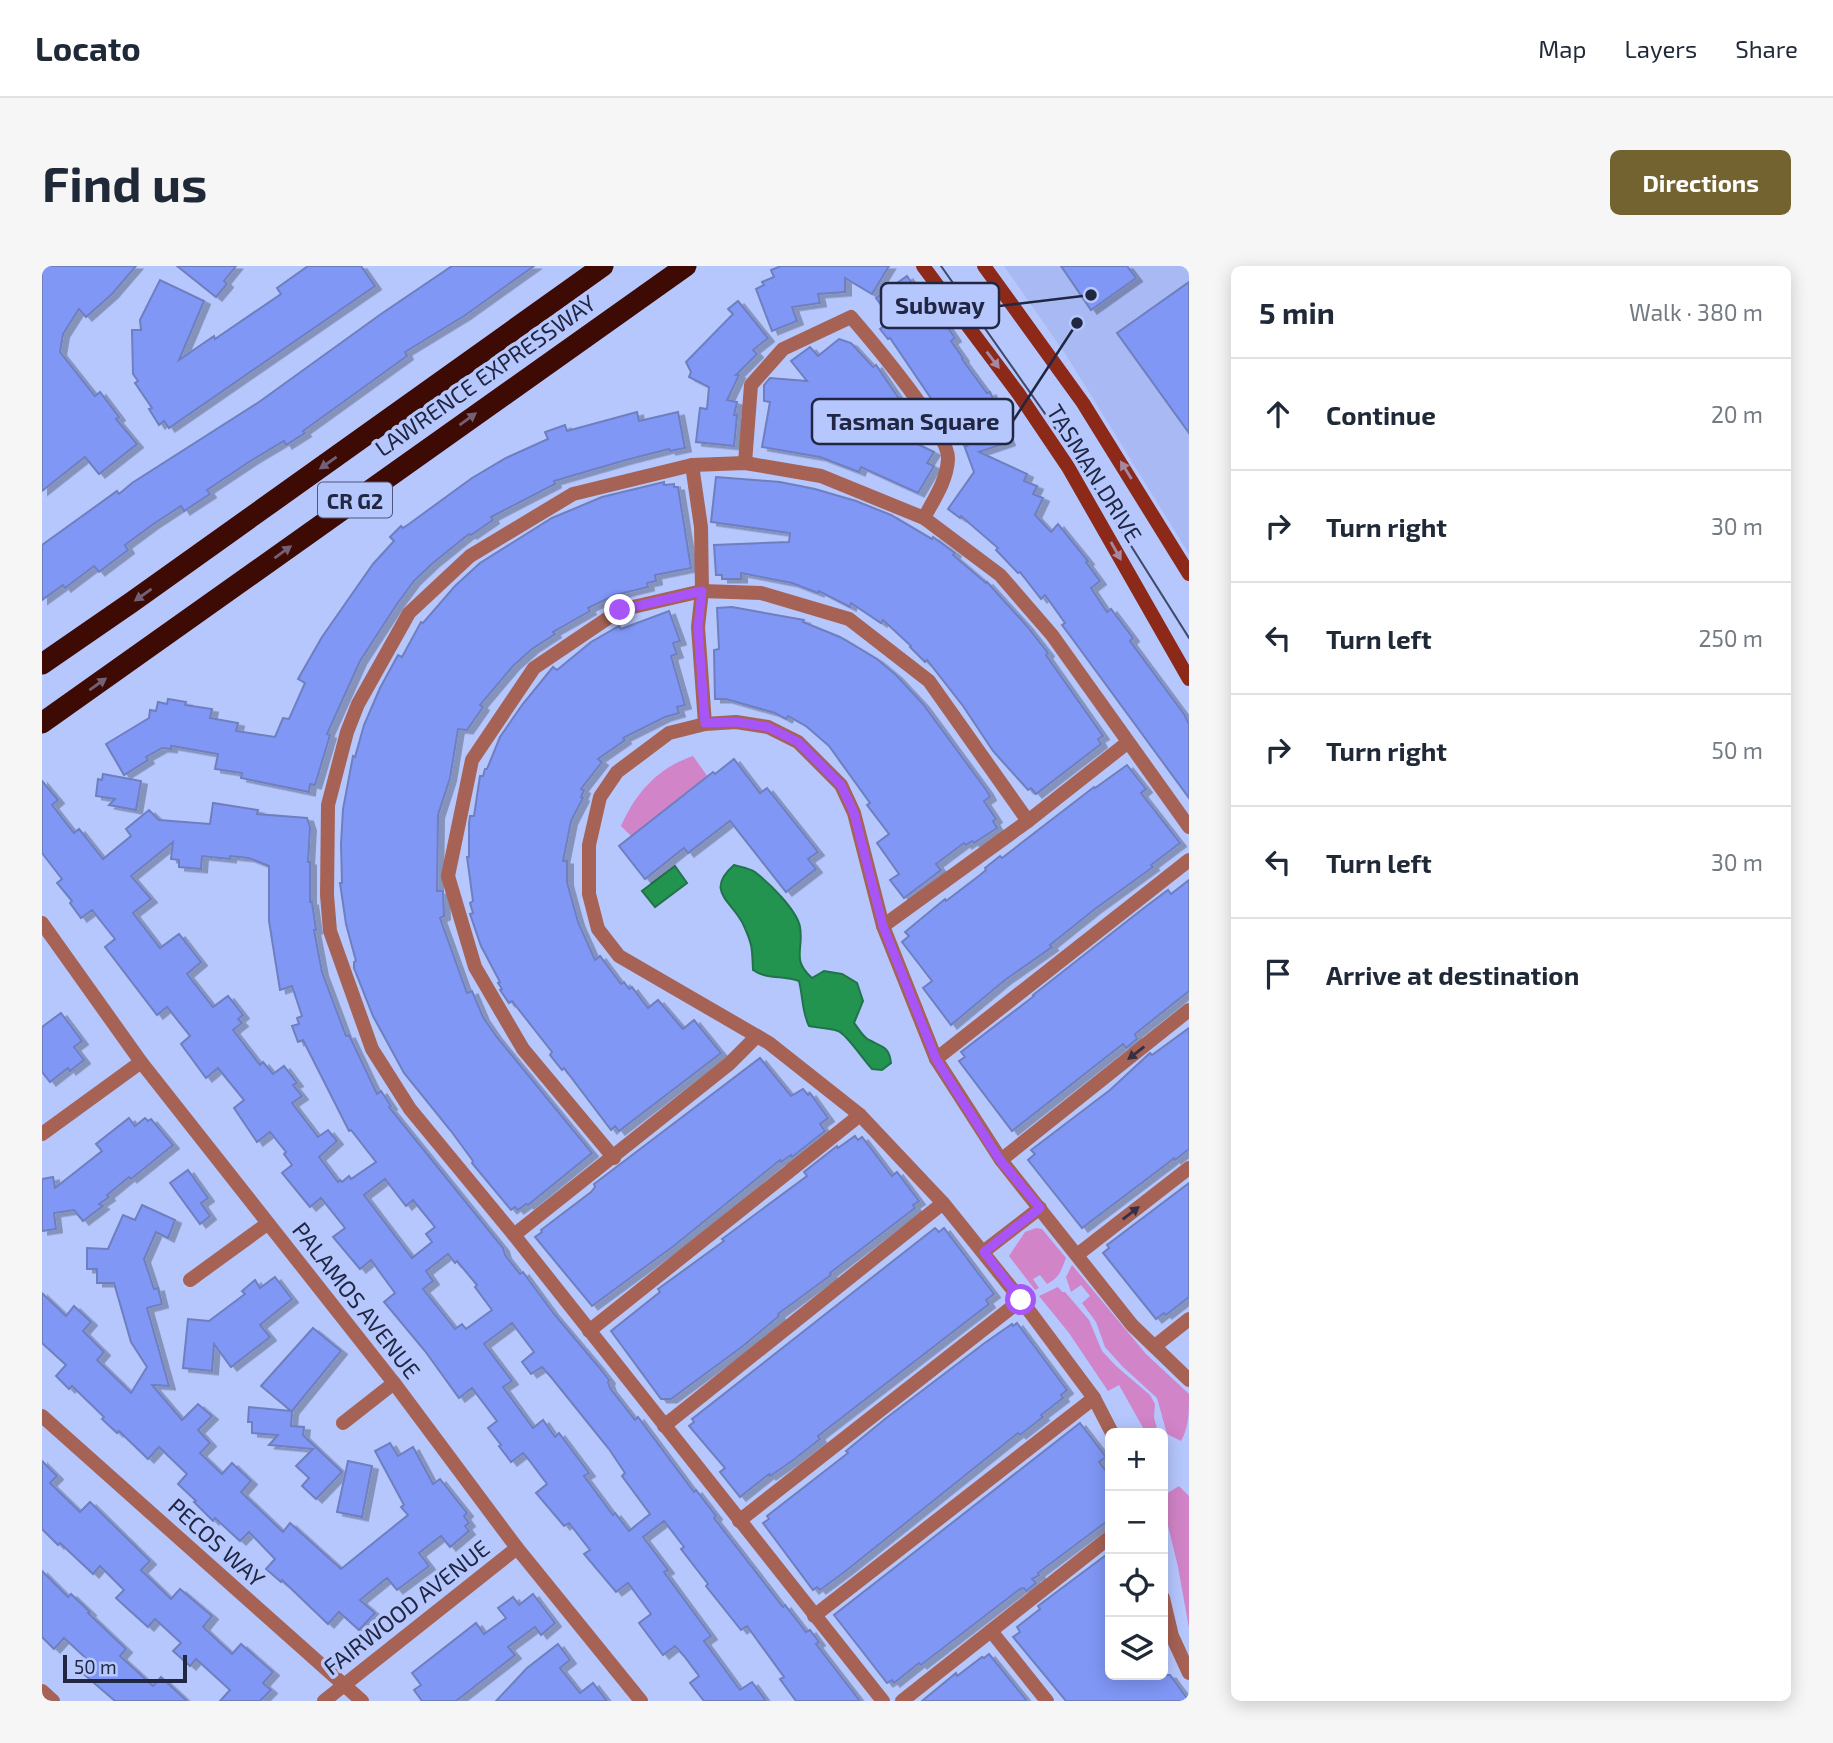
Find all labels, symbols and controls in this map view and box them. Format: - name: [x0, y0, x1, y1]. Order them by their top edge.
- text: Locato: [35, 28, 141, 68]
- text: Map: [1538, 34, 1586, 63]
- text: Layers: [1624, 34, 1697, 63]
- text: Share: [1735, 34, 1798, 63]
- button: Directions: [1610, 150, 1791, 215]
- text: Find us: [42, 153, 207, 212]
- callout: Subway: [881, 283, 999, 328]
- street label: LAWRENCE EXPRESSWAY: [369, 288, 601, 462]
- text: Subway: [895, 290, 985, 319]
- text: 5 min: [1259, 294, 1335, 330]
- text: Walk · 380 m: [1629, 298, 1763, 326]
- one-way arrow: [985, 351, 999, 369]
- icon: ahead: [1259, 395, 1297, 433]
- callout: Tasman Square: [812, 399, 1013, 444]
- street label: TASMAN DRIVE: [1041, 399, 1149, 547]
- text: Continue: [1326, 399, 1436, 430]
- text: 20 m: [1711, 400, 1763, 428]
- text: Tasman Square: [826, 406, 1000, 435]
- one-way arrow: [459, 412, 477, 426]
- one-way arrow: [319, 456, 337, 470]
- one-way arrow: [1119, 460, 1132, 480]
- road number: CR G2: [318, 482, 392, 518]
- icon: right: [1259, 507, 1297, 545]
- text: Turn right: [1326, 511, 1447, 542]
- text: 30 m: [1711, 512, 1763, 540]
- one-way arrow: [1110, 541, 1122, 560]
- one-way arrow: [274, 545, 292, 559]
- one-way arrow: [134, 588, 152, 602]
- route end: [604, 594, 635, 625]
- icon: left: [1259, 619, 1297, 657]
- text: Turn left: [1326, 623, 1432, 654]
- text: 250 m: [1699, 624, 1763, 652]
- one-way arrow: [89, 677, 107, 691]
- icon: right: [1259, 731, 1297, 769]
- text: Turn right: [1326, 735, 1447, 766]
- text: 50 m: [1712, 736, 1763, 764]
- icon: left: [1259, 843, 1297, 881]
- text: Turn left: [1326, 847, 1432, 878]
- text: 30 m: [1711, 848, 1763, 876]
- icon: arrive: [1259, 955, 1297, 993]
- text: Arrive at destination: [1326, 959, 1579, 990]
- one-way arrow: [1127, 1045, 1145, 1060]
- one-way arrow: [1121, 1206, 1139, 1221]
- street label: PALAMOS AVENUE: [287, 1216, 427, 1384]
- route start: [1005, 1284, 1036, 1315]
- map controls: [1105, 1428, 1168, 1680]
- button: +: [1105, 1428, 1168, 1491]
- button: −: [1105, 1491, 1168, 1554]
- street label: PECOS WAY: [163, 1492, 271, 1592]
- street label: FAIRWOOD AVENUE: [317, 1533, 495, 1681]
- button: locate: [1105, 1554, 1168, 1617]
- button: layers: [1105, 1617, 1168, 1680]
- scale bar: [63, 1652, 187, 1684]
- text: 50 m: [74, 1655, 117, 1678]

